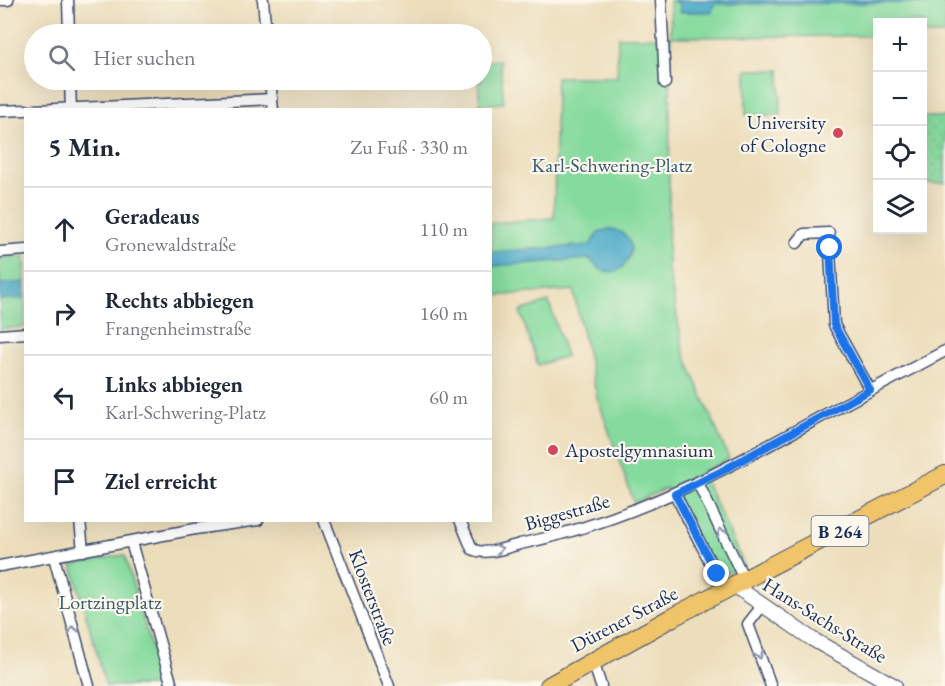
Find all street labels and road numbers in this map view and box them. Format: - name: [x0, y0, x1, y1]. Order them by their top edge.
- street label: Biggestraße: [522, 487, 613, 537]
- road number: B 264: [812, 516, 868, 546]
- street label: Klosterstraße: [343, 545, 403, 649]
- street label: Hans-Sachs-Straße: [758, 571, 892, 669]
- street label: Dürener Straße: [566, 580, 682, 658]

